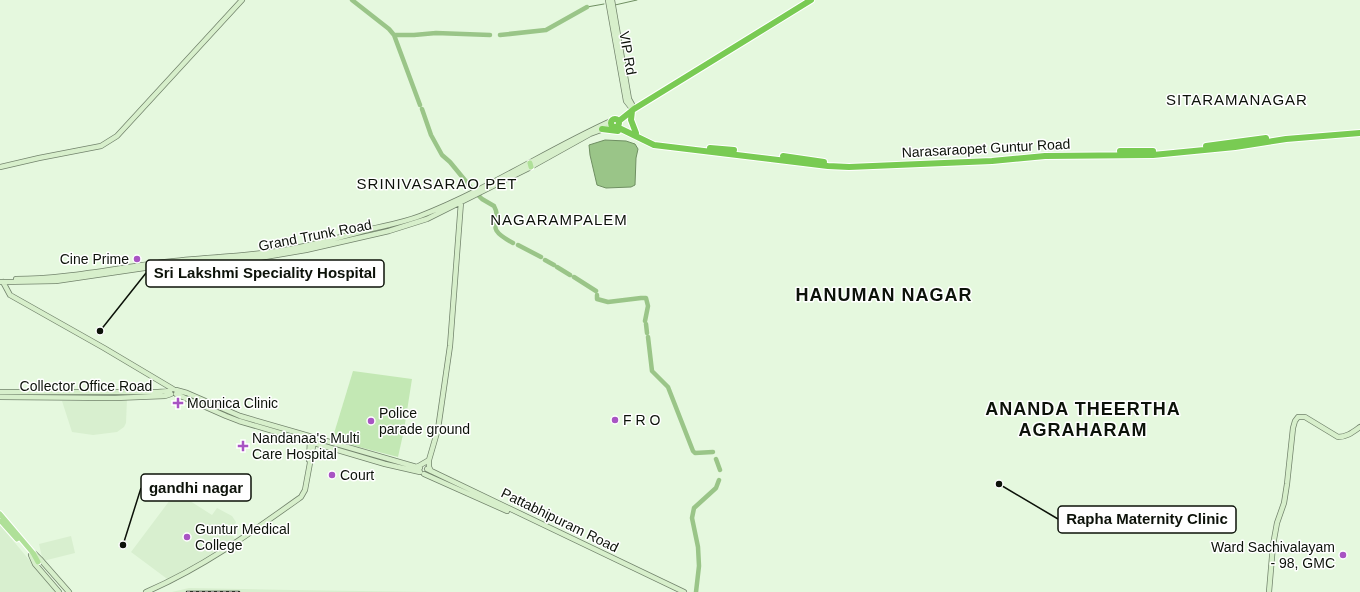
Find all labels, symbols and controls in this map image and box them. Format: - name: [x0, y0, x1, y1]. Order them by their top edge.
- street label: VIP Rd: [616, 30, 640, 76]
- district label: SITARAMANAGAR: [1166, 91, 1308, 108]
- street label: Narasaraopet Guntur Road: [901, 136, 1071, 160]
- district label: SRINIVASARAO PET: [357, 175, 517, 192]
- district label: NAGARAMPALEM: [490, 211, 628, 228]
- street label: Grand Trunk Road: [257, 216, 373, 254]
- place label: Cine Prime: [60, 251, 129, 267]
- marker: Cine Prime: [132, 254, 142, 264]
- callout: Sri Lakshmi Speciality Hospital: [146, 260, 384, 287]
- text: Sri Lakshmi Speciality Hospital: [154, 264, 376, 281]
- district label: HANUMAN NAGAR: [796, 285, 973, 305]
- street label: Collector Office Road: [20, 378, 152, 394]
- place label: Mounica Clinic: [187, 395, 278, 411]
- marker: Mounica Clinic: [172, 397, 184, 409]
- district label: ANANDA THEERTHA AGRAHARAM: [985, 399, 1181, 440]
- place label: Police parade ground: [379, 405, 470, 437]
- place label: F R O: [623, 412, 660, 428]
- marker: F R O: [610, 415, 620, 425]
- marker: Police parade ground: [366, 416, 376, 426]
- place label: Nandanaa's Multi Care Hospital: [252, 430, 360, 462]
- marker: Nandanaa's Multi Care Hospital: [237, 440, 249, 452]
- place label: Court: [340, 467, 374, 483]
- marker: Court: [327, 470, 337, 480]
- callout: gandhi nagar: [141, 474, 251, 501]
- text: gandhi nagar: [149, 479, 243, 496]
- street label: Pattabhipuram Road: [499, 485, 621, 555]
- callout: Rapha Maternity Clinic: [1058, 506, 1236, 533]
- text: Rapha Maternity Clinic: [1066, 510, 1228, 527]
- place label: Guntur Medical College: [195, 521, 290, 553]
- marker: Guntur Medical College: [182, 532, 192, 542]
- place label: Ward Sachivalayam - 98, GMC: [1211, 539, 1335, 571]
- marker: Ward Sachivalayam - 98, GMC: [1338, 550, 1348, 560]

